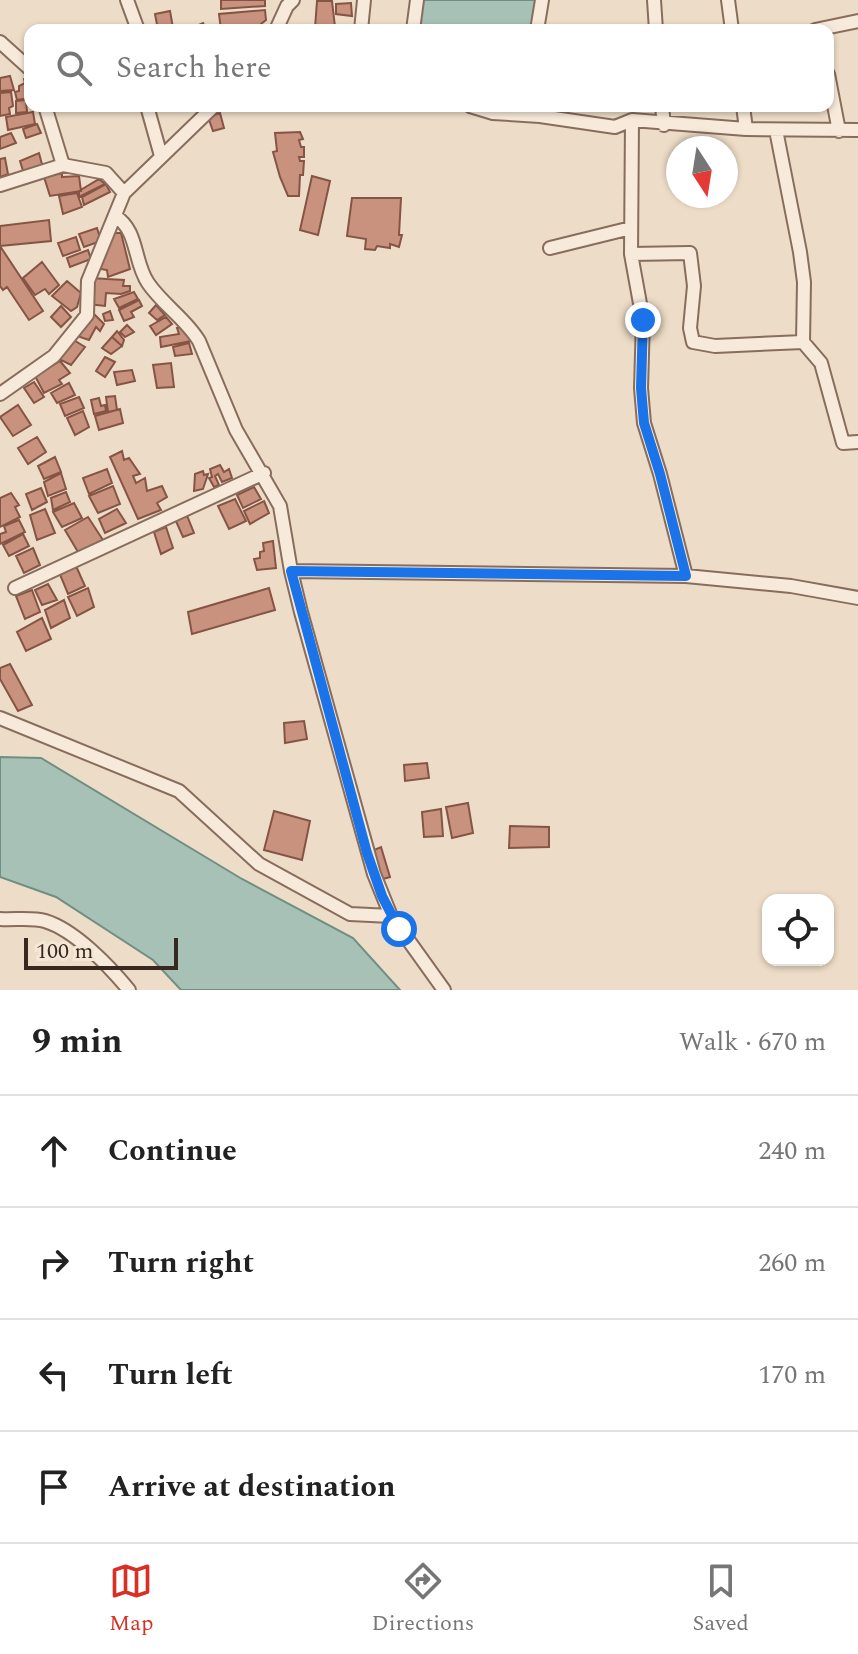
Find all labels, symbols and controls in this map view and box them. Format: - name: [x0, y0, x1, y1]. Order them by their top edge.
- search box: [24, 24, 834, 112]
- text: Search here: [116, 45, 272, 91]
- icon: search: [52, 46, 96, 90]
- north arrow: [666, 136, 738, 208]
- route end: [625, 302, 661, 338]
- map controls: [762, 894, 834, 966]
- button: locate: [762, 894, 834, 966]
- route start: [381, 911, 417, 947]
- scale bar: [24, 934, 178, 970]
- text: 100 m: [36, 935, 93, 968]
- text: 9 min: [32, 1016, 122, 1068]
- text: Walk · 670 m: [679, 1022, 826, 1062]
- text: Continue: [108, 1128, 237, 1174]
- icon: ahead: [32, 1129, 76, 1173]
- text: 240 m: [758, 1131, 826, 1171]
- text: Turn right: [108, 1240, 254, 1286]
- icon: right: [32, 1241, 76, 1285]
- text: 260 m: [758, 1243, 826, 1283]
- text: Turn left: [108, 1352, 233, 1398]
- icon: left: [32, 1353, 76, 1397]
- text: 170 m: [758, 1355, 826, 1395]
- text: Arrive at destination: [108, 1464, 395, 1510]
- icon: arrive: [32, 1465, 76, 1509]
- tab: Map: [109, 1559, 153, 1640]
- tab: Directions: [372, 1559, 474, 1640]
- tab: Saved: [692, 1559, 749, 1640]

